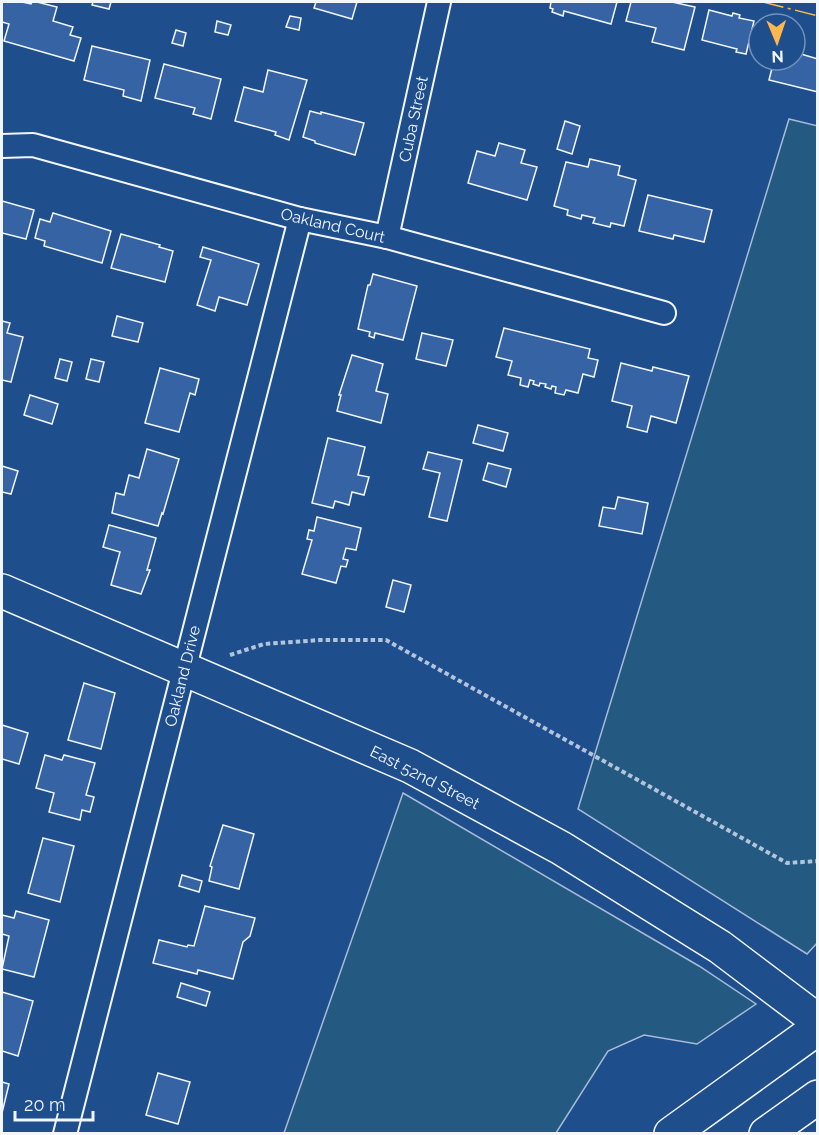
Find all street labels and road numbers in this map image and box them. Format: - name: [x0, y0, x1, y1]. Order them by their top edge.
- street label: Cuba Street: [395, 74, 432, 164]
- street label: Oakland Court: [279, 204, 388, 247]
- street label: Oakland Drive: [161, 623, 204, 729]
- street label: East 52nd Street: [367, 742, 483, 814]

